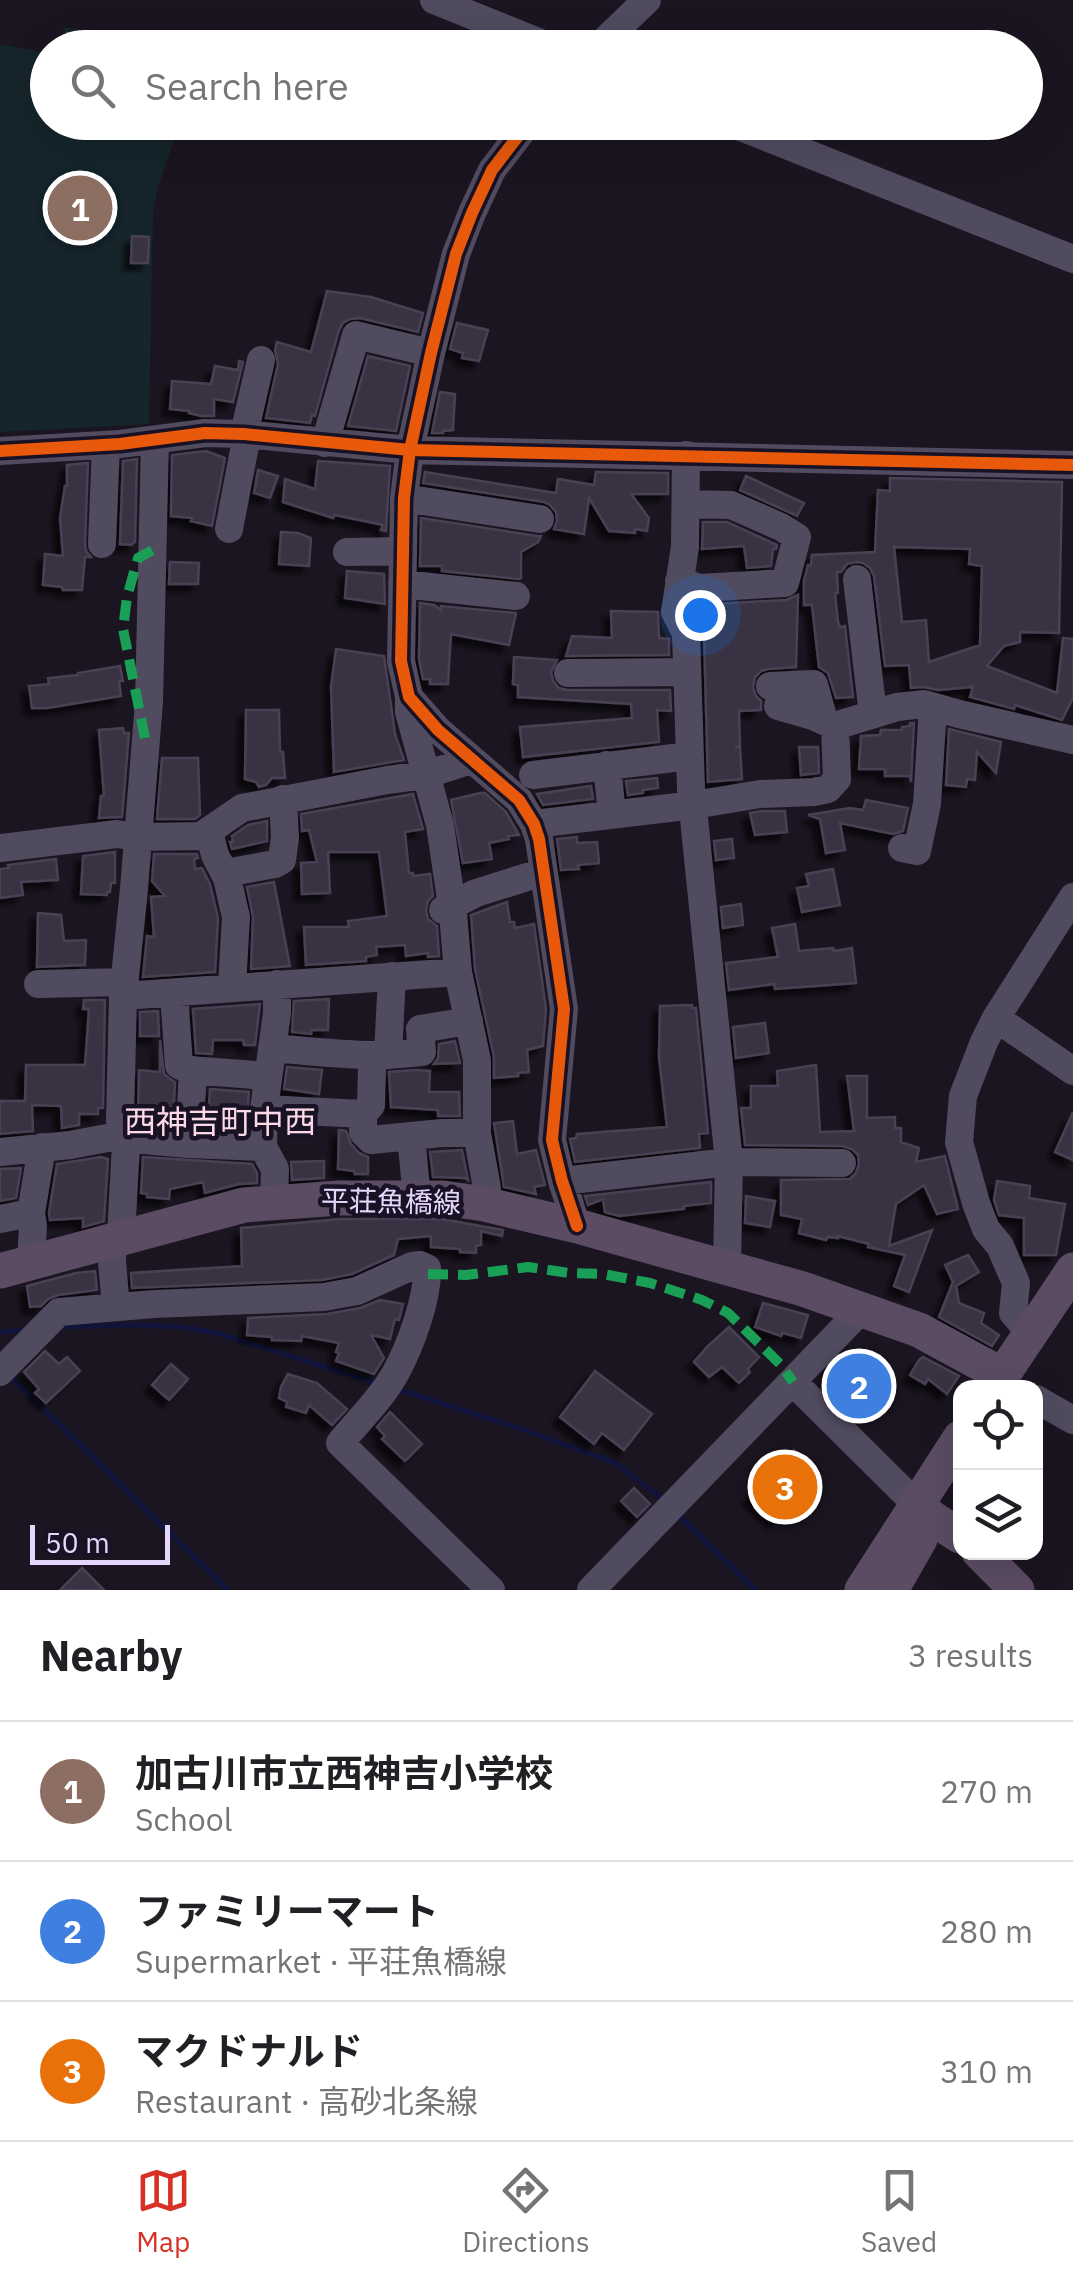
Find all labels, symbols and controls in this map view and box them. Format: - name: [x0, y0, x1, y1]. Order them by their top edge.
- search box: [30, 30, 1043, 140]
- icon: search: [65, 58, 120, 113]
- text: Search here: [145, 61, 349, 110]
- pin: 1: [48, 170, 112, 246]
- your location: [675, 590, 726, 641]
- district label: 西神吉町中西: [124, 1100, 316, 1142]
- street label: 平荘魚橋線: [321, 1181, 461, 1221]
- pin: 2: [826, 1348, 892, 1424]
- map controls: [953, 1380, 1043, 1560]
- button: locate: [953, 1380, 1043, 1470]
- pin: 3: [752, 1450, 818, 1524]
- button: layers: [953, 1470, 1043, 1560]
- scale bar: [30, 1520, 170, 1564]
- text: 50 m: [45, 1524, 110, 1561]
- text: Nearby: [40, 1628, 182, 1683]
- text: 3 results: [908, 1634, 1033, 1676]
- text: 加古川市立西神吉小学校: [135, 1748, 553, 1797]
- text: 1: [63, 1770, 82, 1812]
- text: 270 m: [940, 1770, 1033, 1812]
- text: School: [135, 1798, 232, 1840]
- text: ファミリーマート: [135, 1886, 439, 1935]
- text: 2: [63, 1910, 82, 1952]
- text: 280 m: [940, 1910, 1033, 1952]
- text: Supermarket · 平荘魚橋線: [135, 1940, 507, 1982]
- text: マクドナルド: [135, 2026, 363, 2075]
- text: 3: [63, 2050, 82, 2092]
- text: 310 m: [940, 2050, 1033, 2092]
- text: Restaurant · 高砂北条線: [135, 2080, 478, 2122]
- tab: Map: [136, 2163, 191, 2260]
- tab: Directions: [462, 2163, 590, 2260]
- tab: Saved: [861, 2163, 937, 2260]

